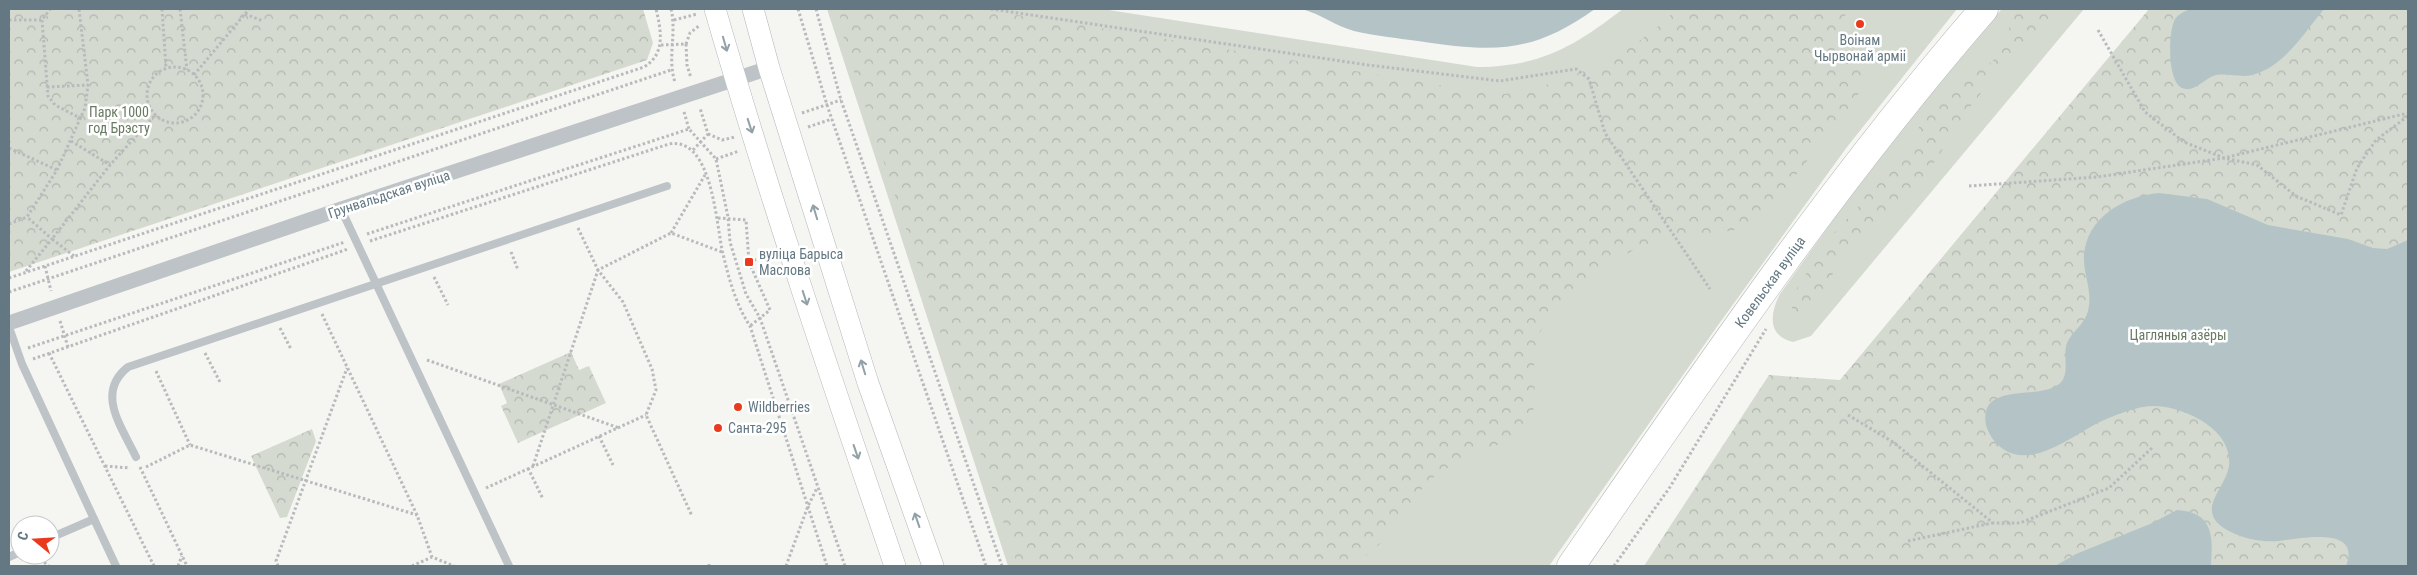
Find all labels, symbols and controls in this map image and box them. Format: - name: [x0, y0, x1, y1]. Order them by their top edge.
- marker: Воінам Чырвонай арміі: [1854, 18, 1866, 30]
- place label: Воінам Чырвонай арміі: [1814, 32, 1906, 64]
- one-way arrow: [721, 36, 731, 52]
- park label: Парк 1000 год Брэсту: [88, 104, 150, 136]
- one-way arrow: [746, 118, 755, 134]
- street label: Грунвальдская вуліца: [326, 167, 452, 221]
- one-way arrow: [810, 204, 820, 220]
- street label: Ковельская вуліца: [1732, 233, 1808, 331]
- place label: вуліца Барыса Маслова: [759, 246, 843, 278]
- marker: вуліца Барыса Маслова: [743, 256, 755, 268]
- one-way arrow: [801, 289, 811, 305]
- park label: Цагляныя азёры: [2129, 327, 2227, 343]
- one-way arrow: [858, 359, 868, 375]
- place label: Wildberries: [748, 399, 810, 415]
- marker: Wildberries: [732, 401, 744, 413]
- place label: Санта-295: [728, 420, 787, 436]
- marker: Санта-295: [712, 422, 724, 434]
- one-way arrow: [852, 444, 861, 459]
- one-way arrow: [912, 513, 921, 529]
- north arrow: [10, 515, 60, 565]
- text: С: [14, 530, 31, 542]

